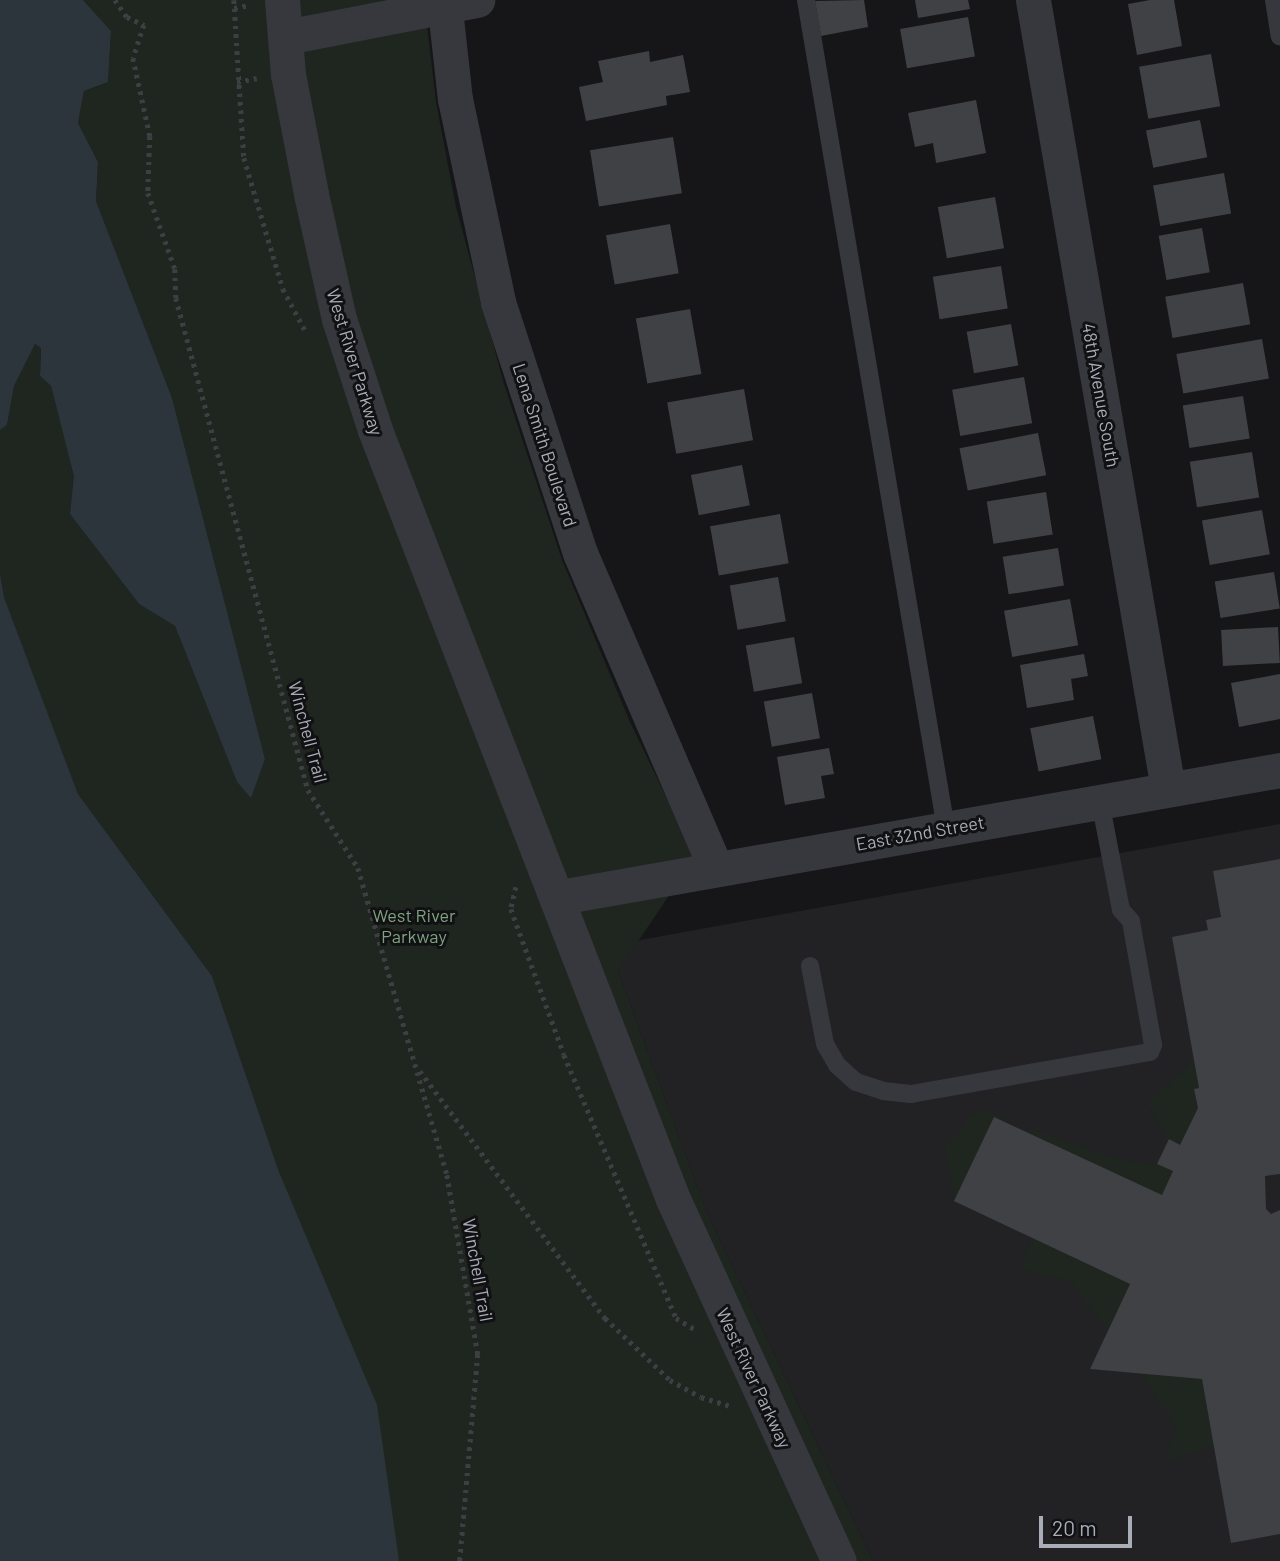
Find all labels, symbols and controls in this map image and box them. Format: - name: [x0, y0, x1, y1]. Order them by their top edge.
- street label: West River Parkway: [322, 286, 388, 438]
- street label: 48th Avenue South: [1078, 321, 1124, 469]
- street label: Lena Smith Boulevard: [508, 361, 582, 529]
- street label: Winchell Trail: [284, 679, 332, 785]
- street label: East 32nd Street: [854, 811, 986, 855]
- park label: West River Parkway: [372, 905, 456, 948]
- street label: Winchell Trail: [458, 1217, 498, 1323]
- street label: West River Parkway: [712, 1304, 796, 1452]
- scale bar: [1042, 1502, 1135, 1546]
- text: 20 m: [1052, 1515, 1097, 1540]

